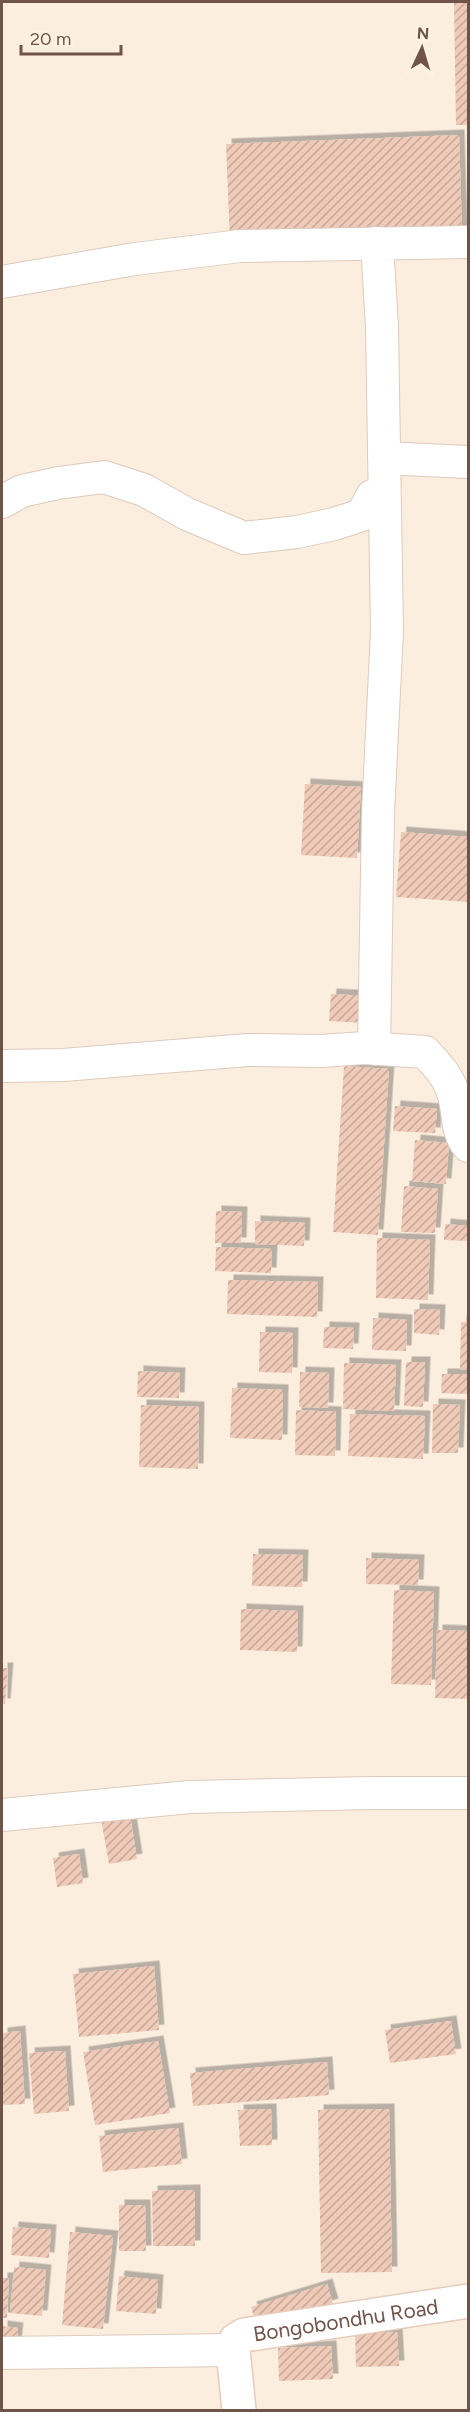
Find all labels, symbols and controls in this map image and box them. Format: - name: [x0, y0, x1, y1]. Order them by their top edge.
- scale bar: [21, 18, 122, 56]
- north arrow: [392, 18, 452, 78]
- text: N: [416, 24, 430, 43]
- text: 20 m: [30, 28, 71, 50]
- street label: Bongobondhu Road: [251, 2293, 440, 2346]

